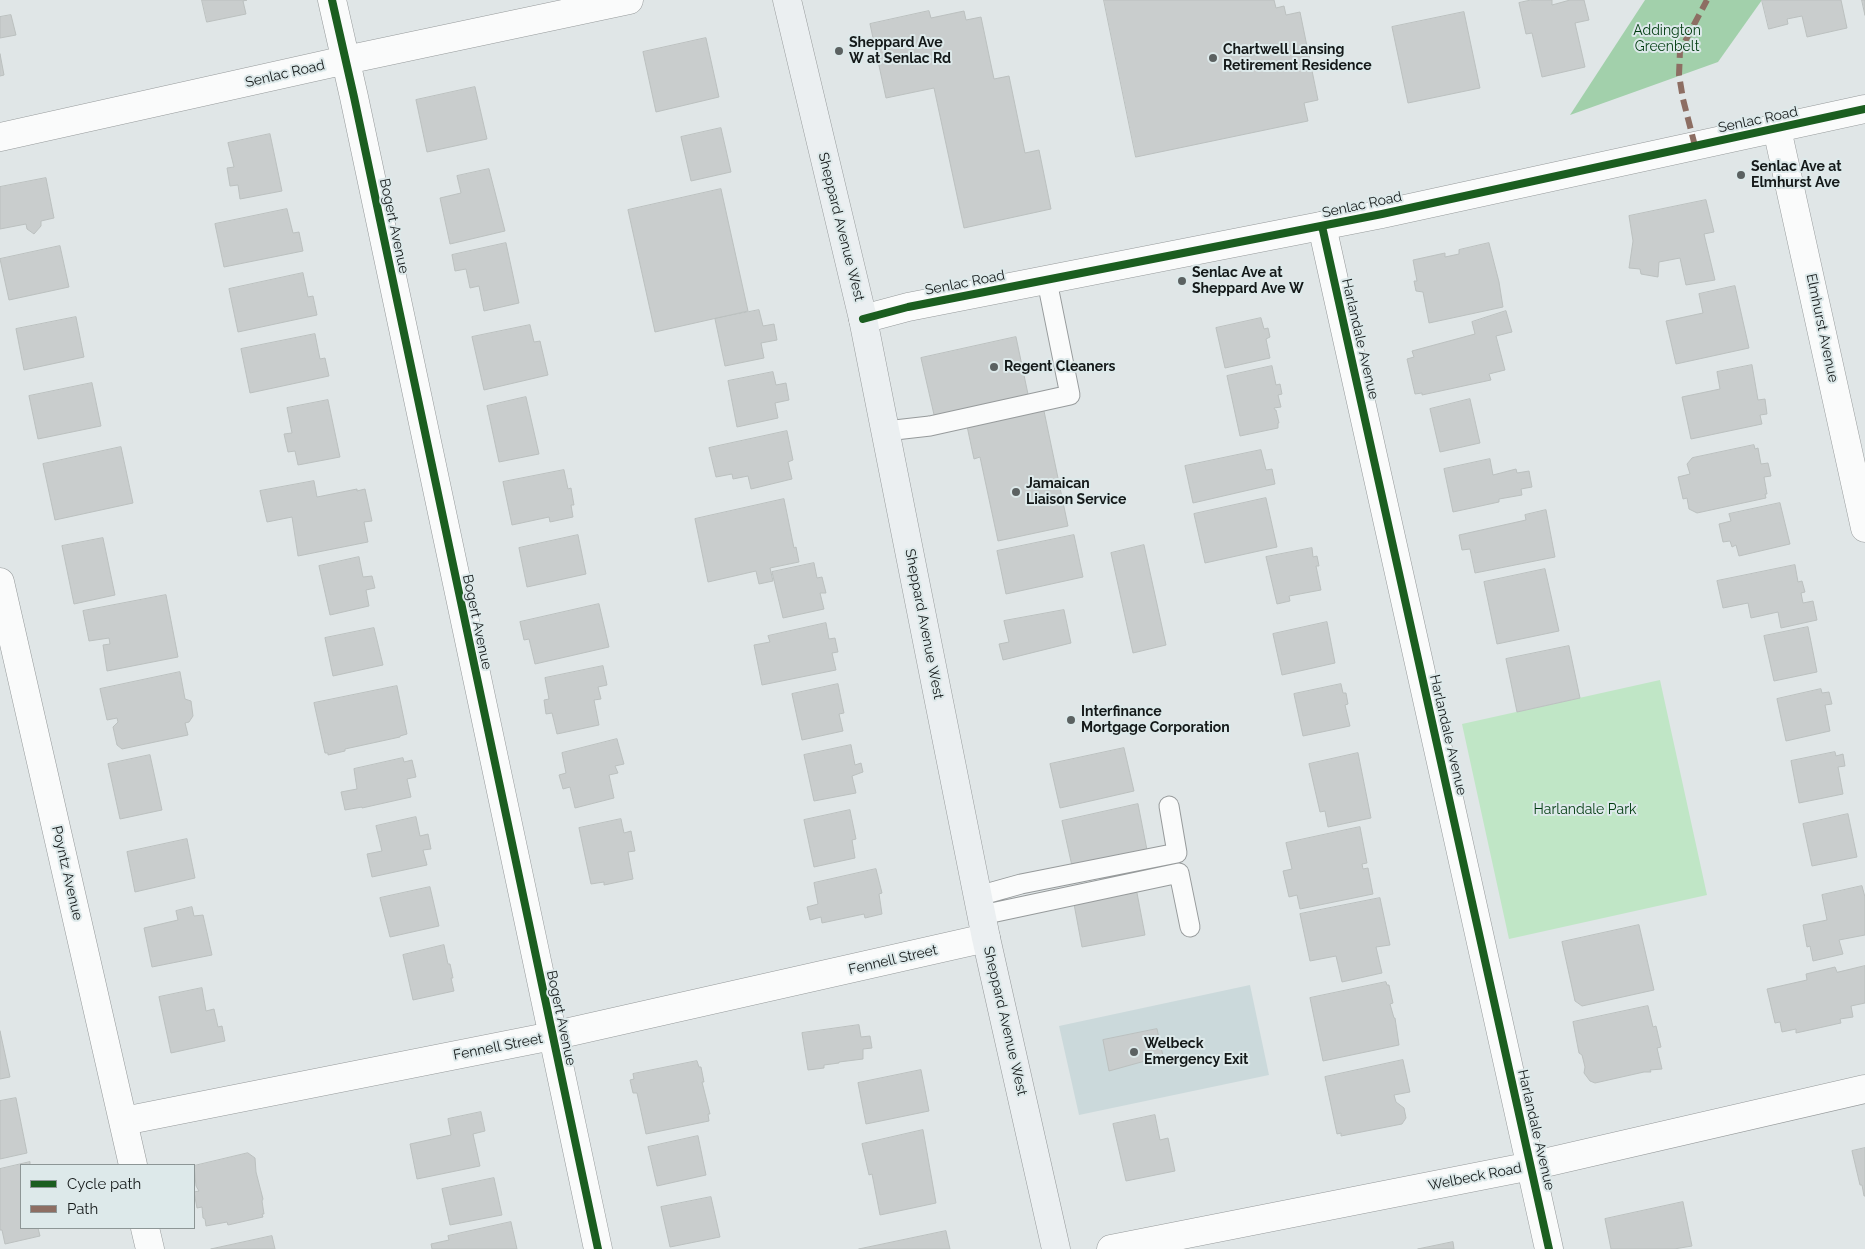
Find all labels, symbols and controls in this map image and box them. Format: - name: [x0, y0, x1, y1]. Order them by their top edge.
- park label: Addington Greenbelt: [1633, 23, 1701, 56]
- place label: Sheppard Ave W at Senlac Rd: [849, 35, 951, 68]
- place label: Chartwell Lansing Retirement Residence: [1223, 42, 1372, 74]
- marker: Sheppard Ave W at Senlac Rd: [833, 45, 845, 57]
- marker: Chartwell Lansing Retirement Residence: [1207, 52, 1219, 64]
- street label: Senlac Road: [244, 57, 326, 91]
- street label: Senlac Road: [1717, 103, 1799, 137]
- street label: Sheppard Avenue West: [814, 151, 868, 303]
- place label: Senlac Ave at Elmhurst Ave: [1751, 159, 1842, 192]
- marker: Senlac Ave at Elmhurst Ave: [1735, 169, 1747, 181]
- street label: Bogert Avenue: [376, 177, 412, 275]
- street label: Senlac Road: [1321, 188, 1403, 222]
- place label: Senlac Ave at Sheppard Ave W: [1192, 265, 1304, 298]
- street label: Senlac Road: [924, 267, 1006, 299]
- street label: Elmhurst Avenue: [1802, 272, 1842, 384]
- marker: Senlac Ave at Sheppard Ave W: [1176, 275, 1188, 287]
- street label: Harlandale Avenue: [1338, 277, 1382, 401]
- place label: Regent Cleaners: [1004, 359, 1116, 375]
- marker: Regent Cleaners: [988, 361, 1000, 373]
- place label: Jamaican Liaison Service: [1026, 476, 1126, 508]
- marker: Jamaican Liaison Service: [1010, 486, 1022, 498]
- street label: Sheppard Avenue West: [901, 547, 947, 701]
- street label: Bogert Avenue: [459, 573, 495, 671]
- street label: Harlandale Avenue: [1426, 673, 1470, 797]
- place label: Interfinance Mortgage Corporation: [1081, 704, 1230, 736]
- marker: Interfinance Mortgage Corporation: [1065, 714, 1077, 726]
- park label: Harlandale Park: [1534, 802, 1636, 818]
- street label: Poyntz Avenue: [48, 824, 86, 922]
- street label: Fennell Street: [847, 942, 939, 978]
- street label: Sheppard Avenue West: [980, 945, 1030, 1097]
- street label: Bogert Avenue: [543, 969, 579, 1067]
- street label: Fennell Street: [452, 1030, 544, 1064]
- place label: Welbeck Emergency Exit: [1144, 1036, 1248, 1068]
- marker: Welbeck Emergency Exit: [1128, 1046, 1140, 1058]
- street label: Harlandale Avenue: [1514, 1068, 1558, 1192]
- street label: Welbeck Road: [1427, 1160, 1523, 1194]
- legend: [20, 1164, 195, 1229]
- text: Cycle path: [67, 1175, 141, 1193]
- text: Path: [67, 1200, 98, 1218]

